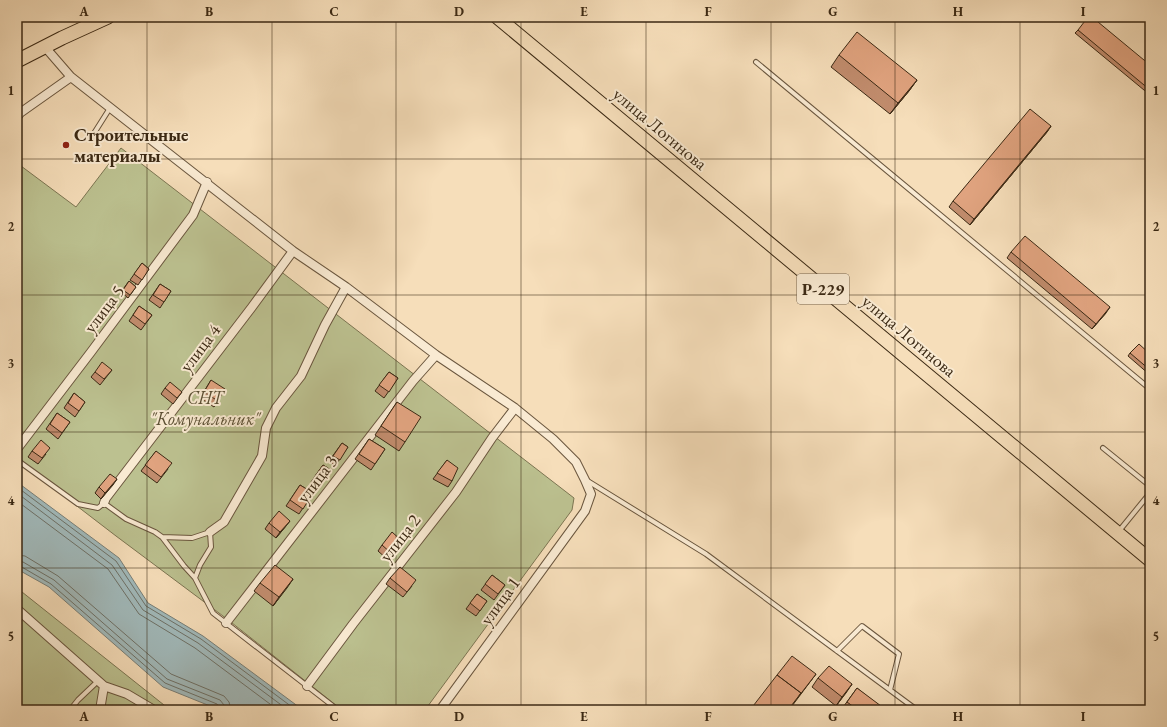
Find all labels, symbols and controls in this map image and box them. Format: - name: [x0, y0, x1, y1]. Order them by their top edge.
- text: A: [78, 3, 89, 20]
- text: B: [205, 3, 213, 20]
- text: C: [329, 3, 339, 20]
- text: D: [454, 3, 464, 20]
- text: E: [580, 3, 588, 20]
- text: F: [704, 3, 712, 20]
- text: G: [828, 3, 838, 20]
- text: H: [953, 3, 964, 20]
- text: I: [1081, 3, 1086, 20]
- text: 1: [8, 82, 15, 99]
- street label: улица Логинова: [608, 82, 713, 175]
- text: 1: [1153, 82, 1160, 99]
- place label: Строительные материалы: [74, 123, 189, 167]
- marker: Строительные материалы: [61, 140, 71, 150]
- text: 2: [8, 218, 15, 235]
- text: 2: [1153, 218, 1160, 235]
- road number: Р-229: [797, 274, 849, 304]
- street label: улица 5: [78, 280, 129, 337]
- street label: улица Логинова: [857, 289, 962, 382]
- street label: улица 4: [174, 319, 225, 376]
- text: 3: [8, 355, 15, 372]
- text: 3: [1153, 355, 1160, 372]
- park label: СНТ "Комунальник": [150, 386, 262, 431]
- street label: улица 3: [291, 450, 342, 507]
- text: 4: [8, 492, 15, 509]
- text: 4: [1153, 492, 1160, 509]
- street label: улица 2: [374, 509, 426, 566]
- street label: улица 1: [474, 572, 525, 629]
- text: 5: [8, 628, 14, 645]
- text: 5: [1153, 628, 1159, 645]
- text: A: [78, 708, 89, 725]
- text: B: [205, 708, 213, 725]
- text: C: [329, 708, 339, 725]
- text: D: [454, 708, 464, 725]
- text: E: [580, 708, 588, 725]
- text: F: [704, 708, 712, 725]
- text: G: [828, 708, 838, 725]
- text: H: [953, 708, 964, 725]
- text: I: [1081, 708, 1086, 725]

